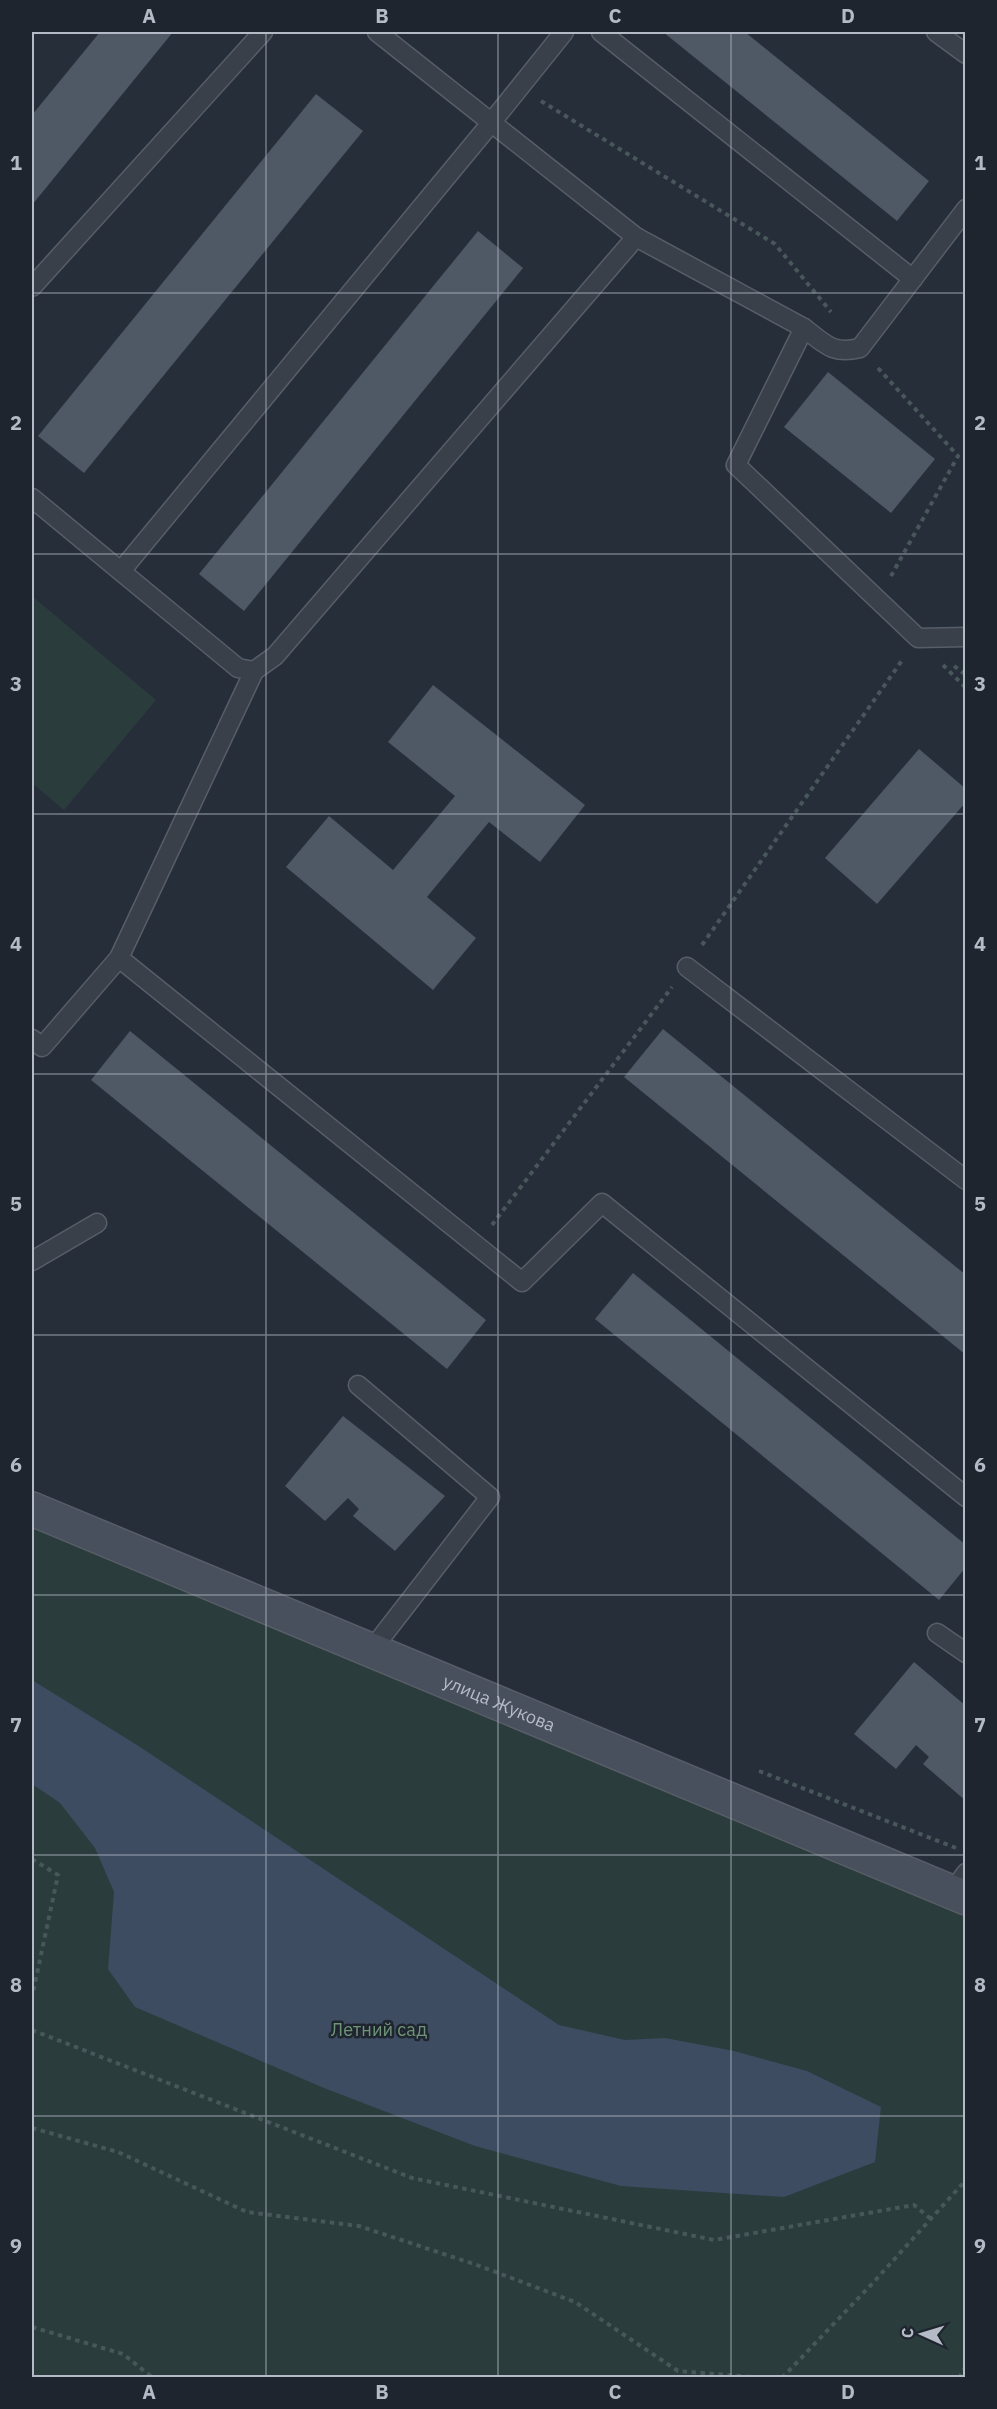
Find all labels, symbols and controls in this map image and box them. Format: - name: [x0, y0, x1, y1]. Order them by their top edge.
- text: A: [142, 2, 156, 29]
- text: B: [375, 2, 389, 29]
- text: C: [608, 2, 622, 29]
- text: D: [841, 2, 855, 29]
- text: 1: [10, 149, 22, 176]
- text: 1: [974, 149, 986, 176]
- text: 2: [10, 409, 22, 436]
- text: 2: [974, 409, 986, 436]
- text: 3: [10, 670, 22, 697]
- text: 3: [974, 670, 986, 697]
- text: 4: [10, 930, 22, 957]
- text: 4: [974, 930, 986, 957]
- text: 5: [10, 1190, 22, 1217]
- text: 5: [974, 1190, 986, 1217]
- text: 6: [10, 1451, 22, 1478]
- text: 6: [974, 1451, 986, 1478]
- street label: улица Жукова: [440, 1669, 559, 1737]
- text: 7: [10, 1711, 22, 1738]
- text: 7: [974, 1711, 986, 1738]
- text: 8: [10, 1971, 22, 1998]
- text: 8: [974, 1971, 986, 1998]
- park label: Летний сад: [331, 2018, 427, 2041]
- text: 9: [10, 2232, 22, 2259]
- text: 9: [974, 2232, 986, 2259]
- north arrow: [892, 2304, 952, 2364]
- text: С: [897, 2327, 917, 2339]
- text: A: [142, 2378, 156, 2405]
- text: B: [375, 2378, 389, 2405]
- text: C: [608, 2378, 622, 2405]
- text: D: [841, 2378, 855, 2405]

